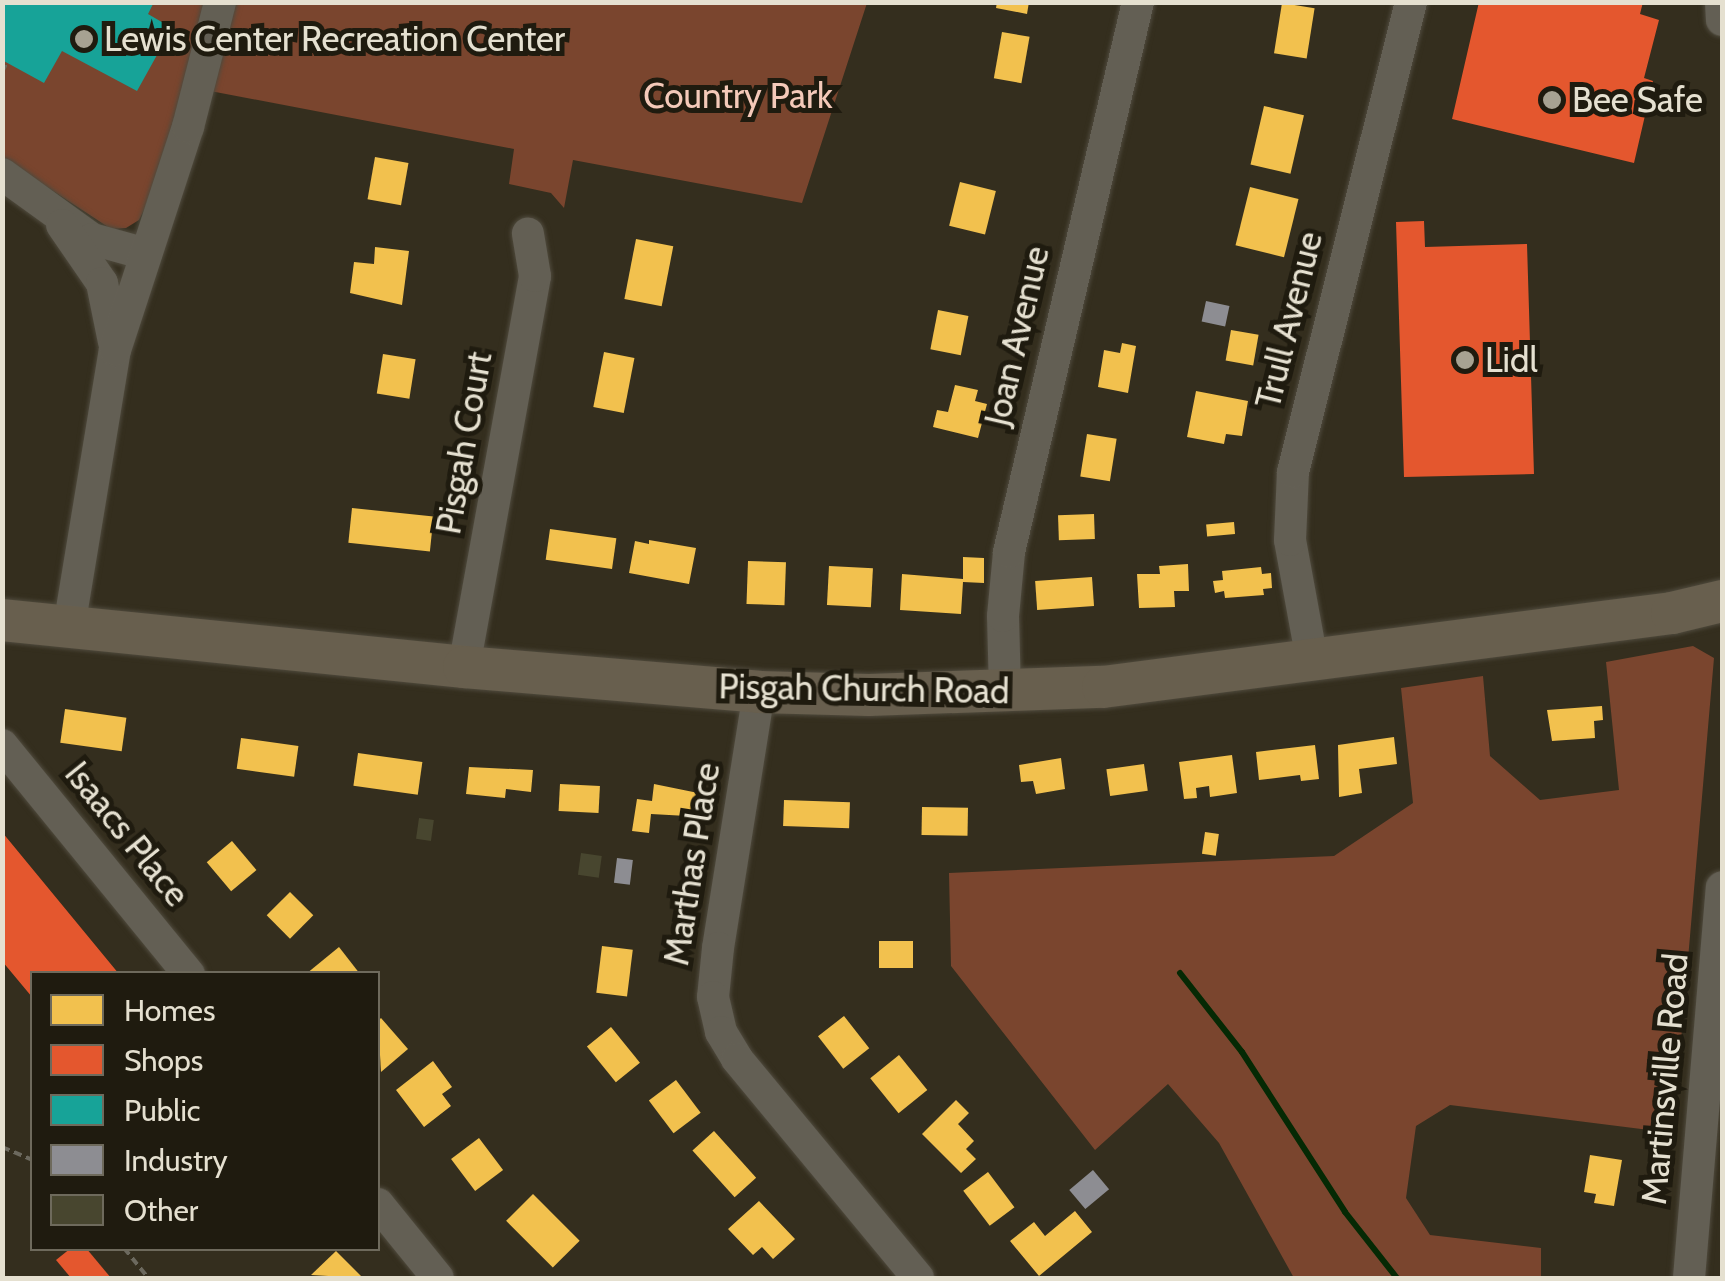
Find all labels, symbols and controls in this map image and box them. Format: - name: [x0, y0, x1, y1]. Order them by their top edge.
- place label: Lewis Center Recreation Center: [104, 18, 565, 60]
- marker: Lewis Center Recreation Center: [73, 28, 95, 50]
- park label: Country Park: [643, 75, 833, 117]
- place label: Bee Safe: [1572, 79, 1703, 121]
- marker: Bee Safe: [1541, 89, 1563, 111]
- street label: Trull Avenue: [1247, 227, 1331, 413]
- street label: Joan Avenue: [976, 242, 1058, 430]
- place label: Lidl: [1485, 339, 1538, 381]
- street label: Pisgah Court: [427, 349, 501, 537]
- marker: Lidl: [1454, 349, 1476, 371]
- street label: Pisgah Church Road: [718, 665, 1010, 713]
- street label: Isaacs Place: [56, 753, 198, 915]
- street label: Marthas Place: [655, 760, 729, 968]
- street label: Martinsville Road: [1633, 952, 1697, 1206]
- legend: [30, 971, 380, 1251]
- text: Homes: [124, 992, 215, 1029]
- text: Shops: [124, 1042, 203, 1079]
- text: Public: [124, 1092, 200, 1129]
- text: Industry: [124, 1142, 228, 1179]
- text: Other: [124, 1192, 198, 1229]

